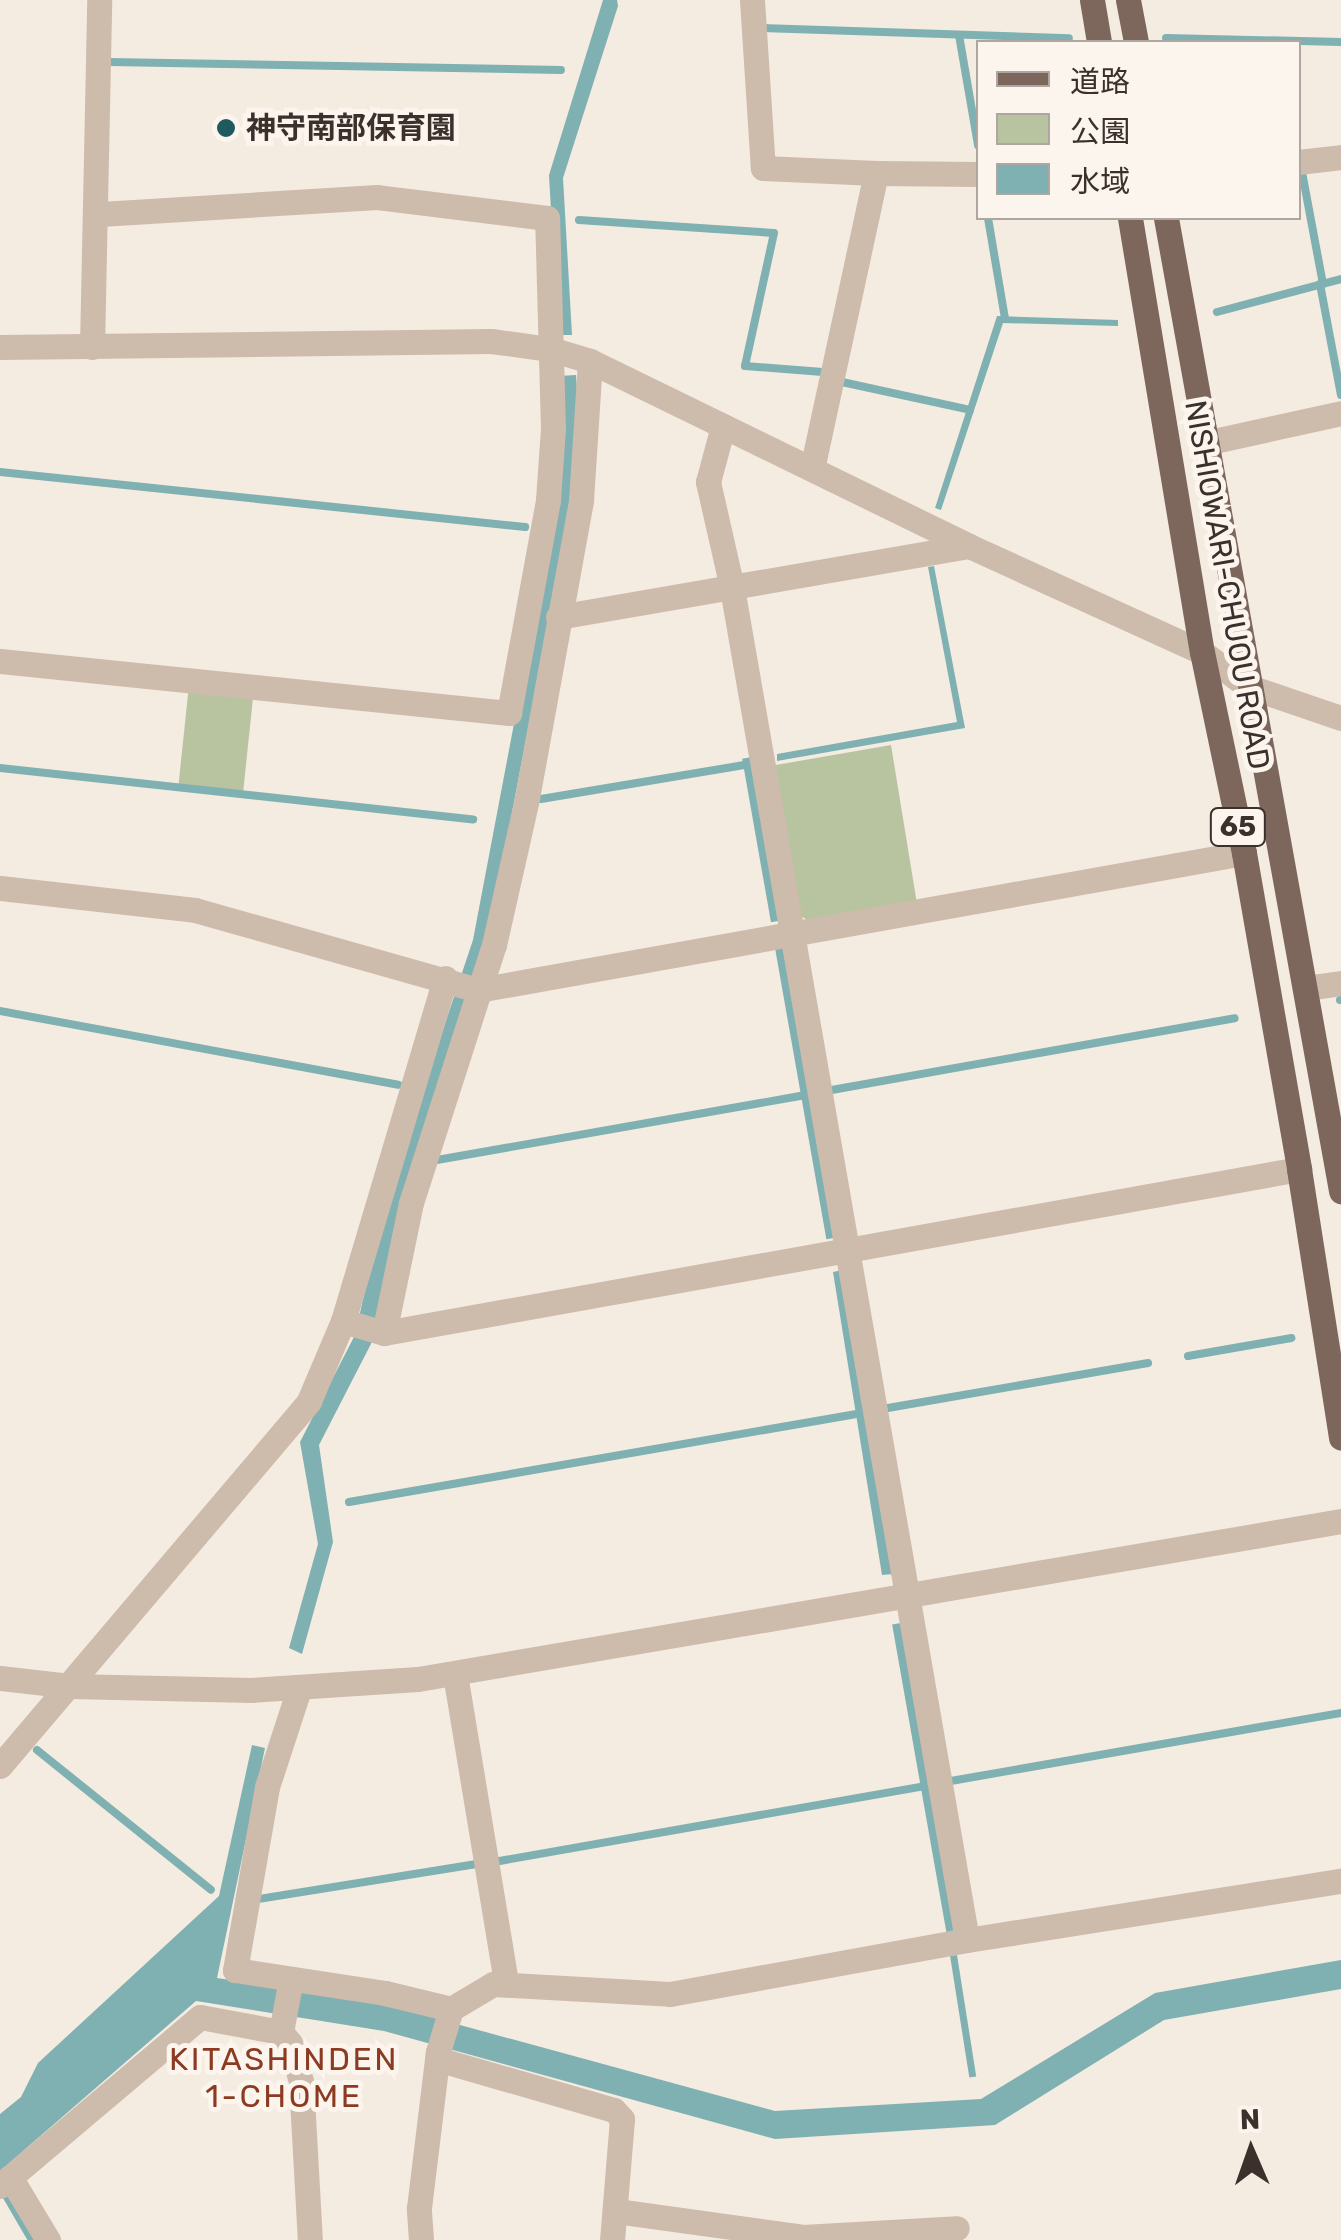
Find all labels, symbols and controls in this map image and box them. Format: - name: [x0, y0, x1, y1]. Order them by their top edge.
- legend: [976, 40, 1301, 220]
- text: 道路: [1070, 64, 1130, 100]
- place label: 神守南部保育園: [246, 110, 456, 146]
- text: 公園: [1070, 114, 1130, 150]
- marker: 神守南部保育園: [215, 117, 237, 139]
- text: 水域: [1070, 164, 1130, 200]
- street label: NISHIOWARI-CHUOU ROAD: [1177, 398, 1277, 772]
- road number: 65: [1208, 804, 1268, 850]
- district label: KITASHINDEN 1-CHOME: [169, 2041, 399, 2116]
- north arrow: [1201, 2100, 1301, 2200]
- text: N: [1239, 2103, 1261, 2136]

